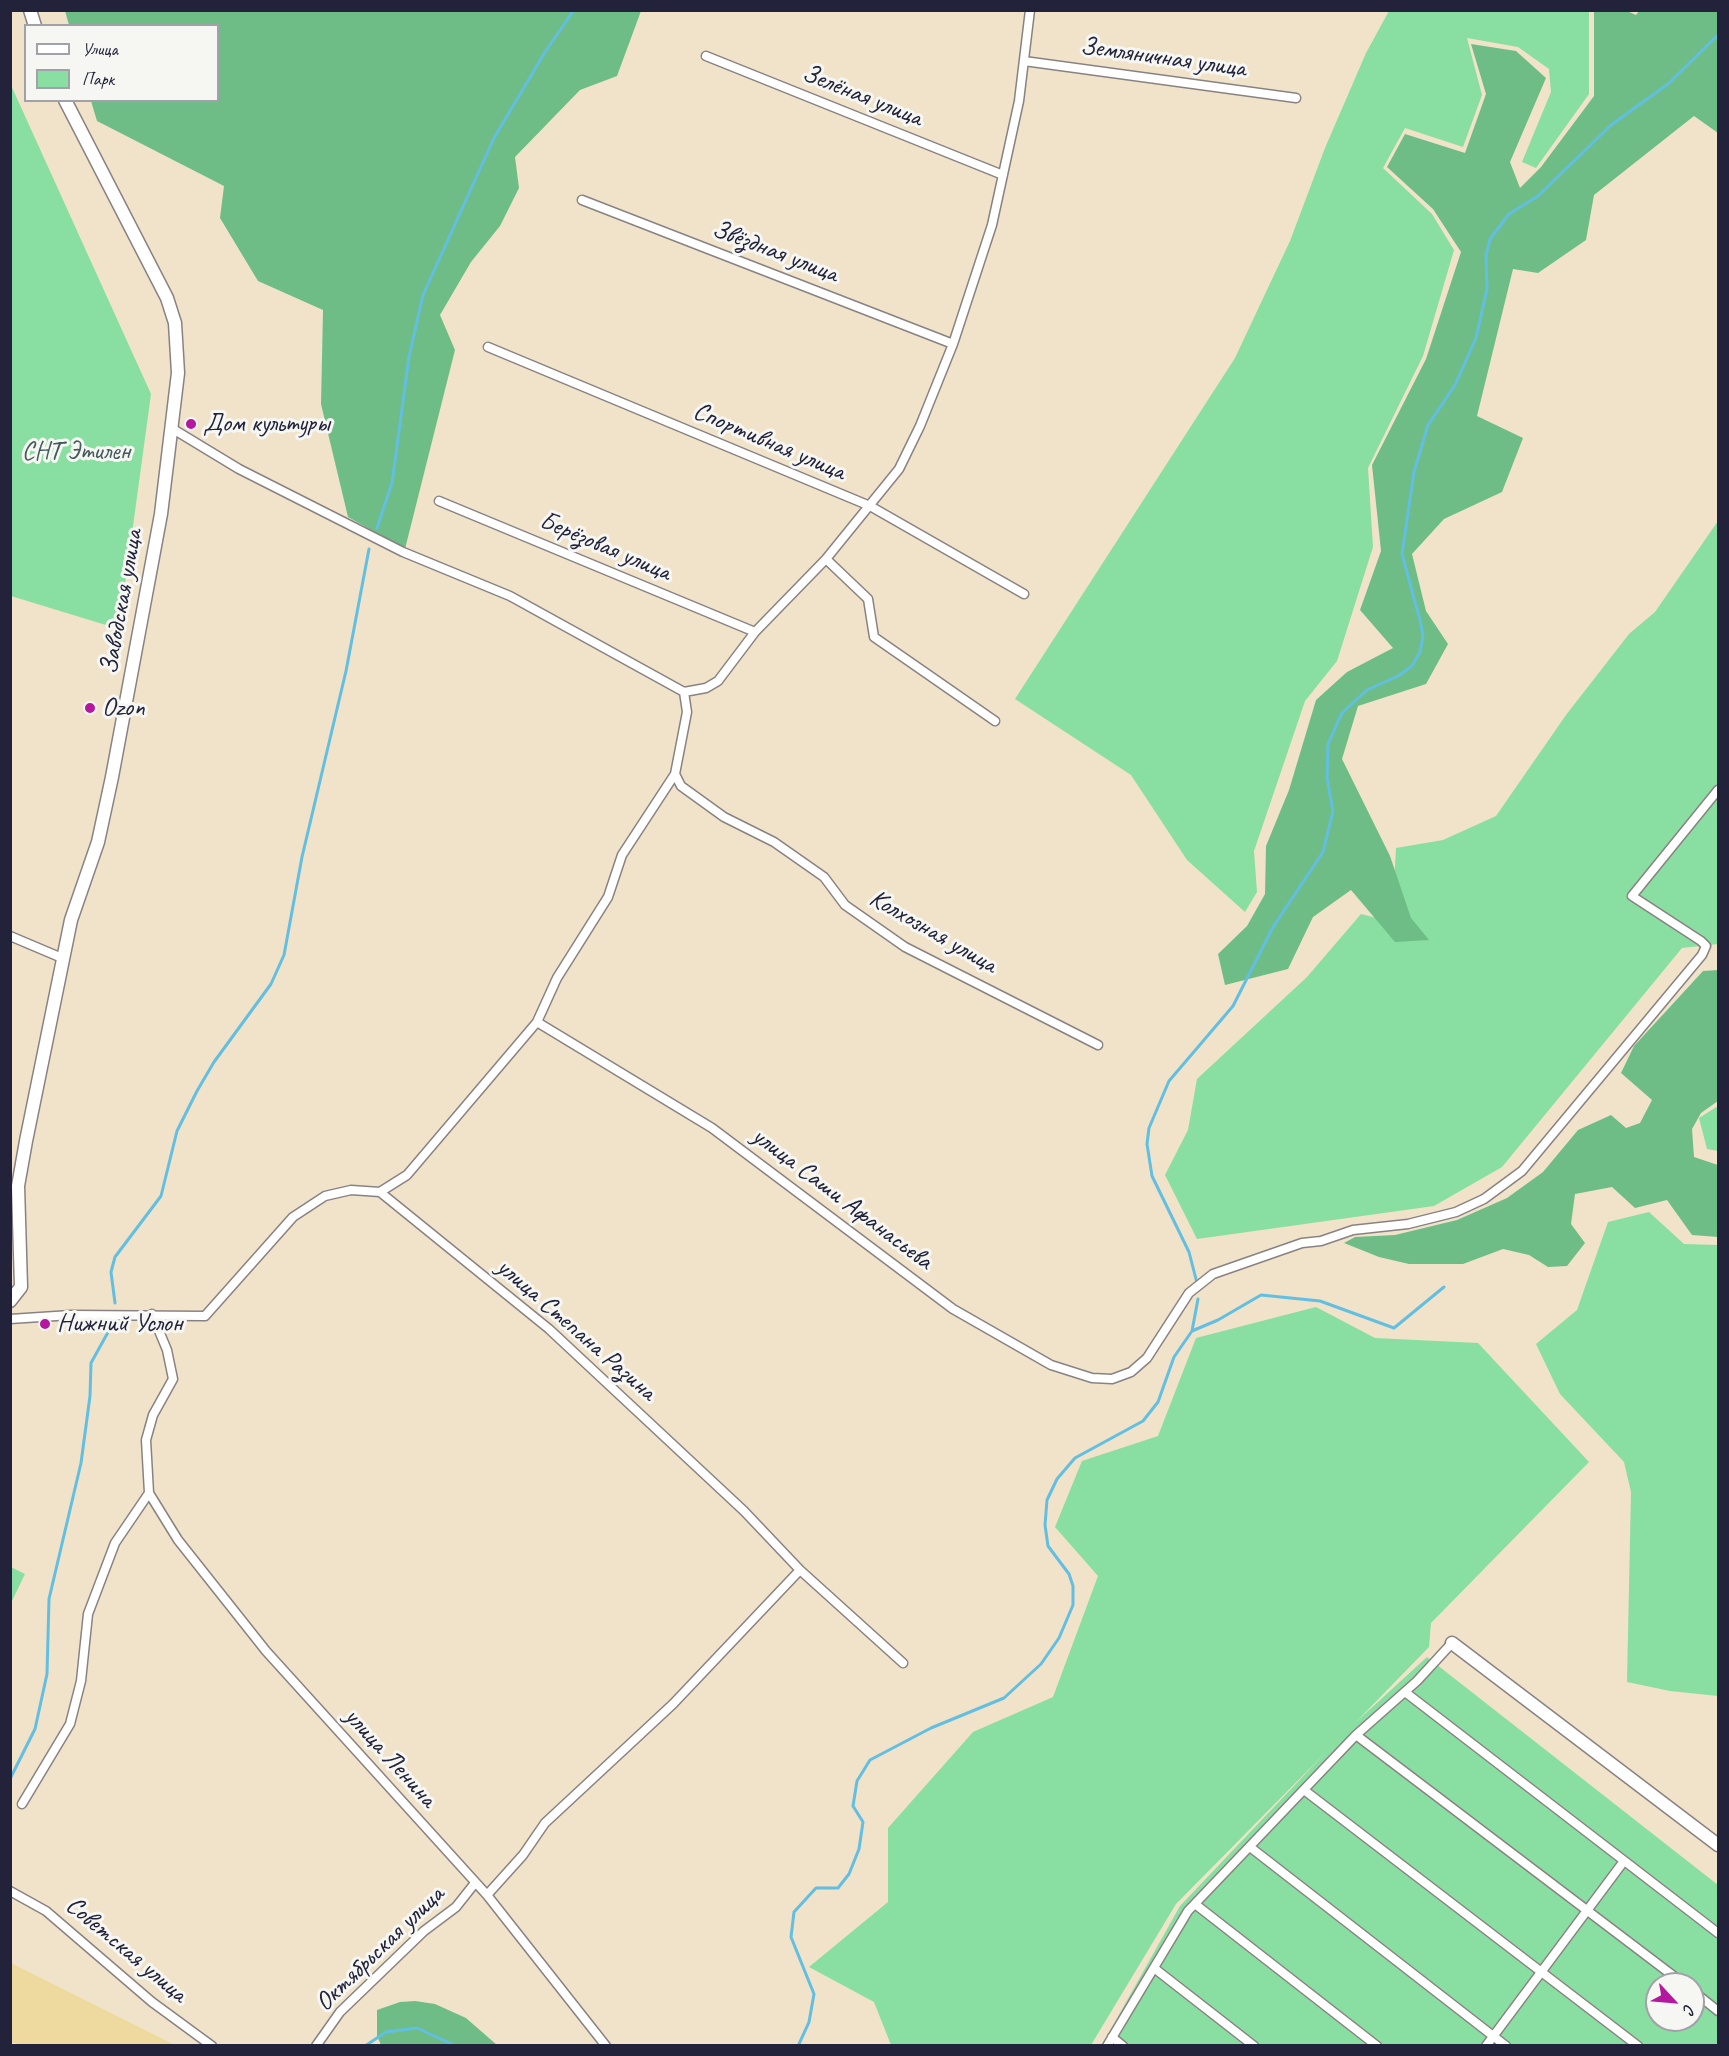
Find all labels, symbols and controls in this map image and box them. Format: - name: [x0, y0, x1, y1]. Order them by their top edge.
- legend: [24, 24, 219, 102]
- street label: Земляничная улица: [1078, 31, 1248, 85]
- text: Улица: [82, 38, 118, 60]
- street label: Зелёная улица: [798, 58, 926, 134]
- text: Парк: [82, 68, 114, 90]
- street label: Звёздная улица: [708, 214, 842, 290]
- street label: Спортивная улица: [688, 396, 850, 488]
- place label: Дом культуры: [203, 408, 330, 440]
- marker: Дом культуры: [184, 417, 198, 431]
- park label: СНТ Этилен: [22, 436, 130, 468]
- street label: Берёзовая улица: [535, 505, 675, 589]
- street label: Заводская улица: [94, 527, 150, 677]
- place label: Ozon: [102, 692, 145, 724]
- marker: Ozon: [83, 701, 97, 715]
- street label: Колхозная улица: [864, 883, 1002, 981]
- street label: улица Саши Афанасьева: [746, 1121, 938, 1277]
- street label: улица Степана Разина: [490, 1252, 662, 1408]
- place label: Нижний Услон: [57, 1308, 182, 1340]
- marker: Нижний Услон: [38, 1317, 52, 1331]
- street label: улица Ленина: [337, 1702, 443, 1814]
- street label: Октябрьская улица: [309, 1880, 451, 2018]
- street label: Советская улица: [59, 1890, 193, 2010]
- north arrow: [1645, 1972, 1705, 2032]
- text: С: [1679, 2001, 1700, 2017]

